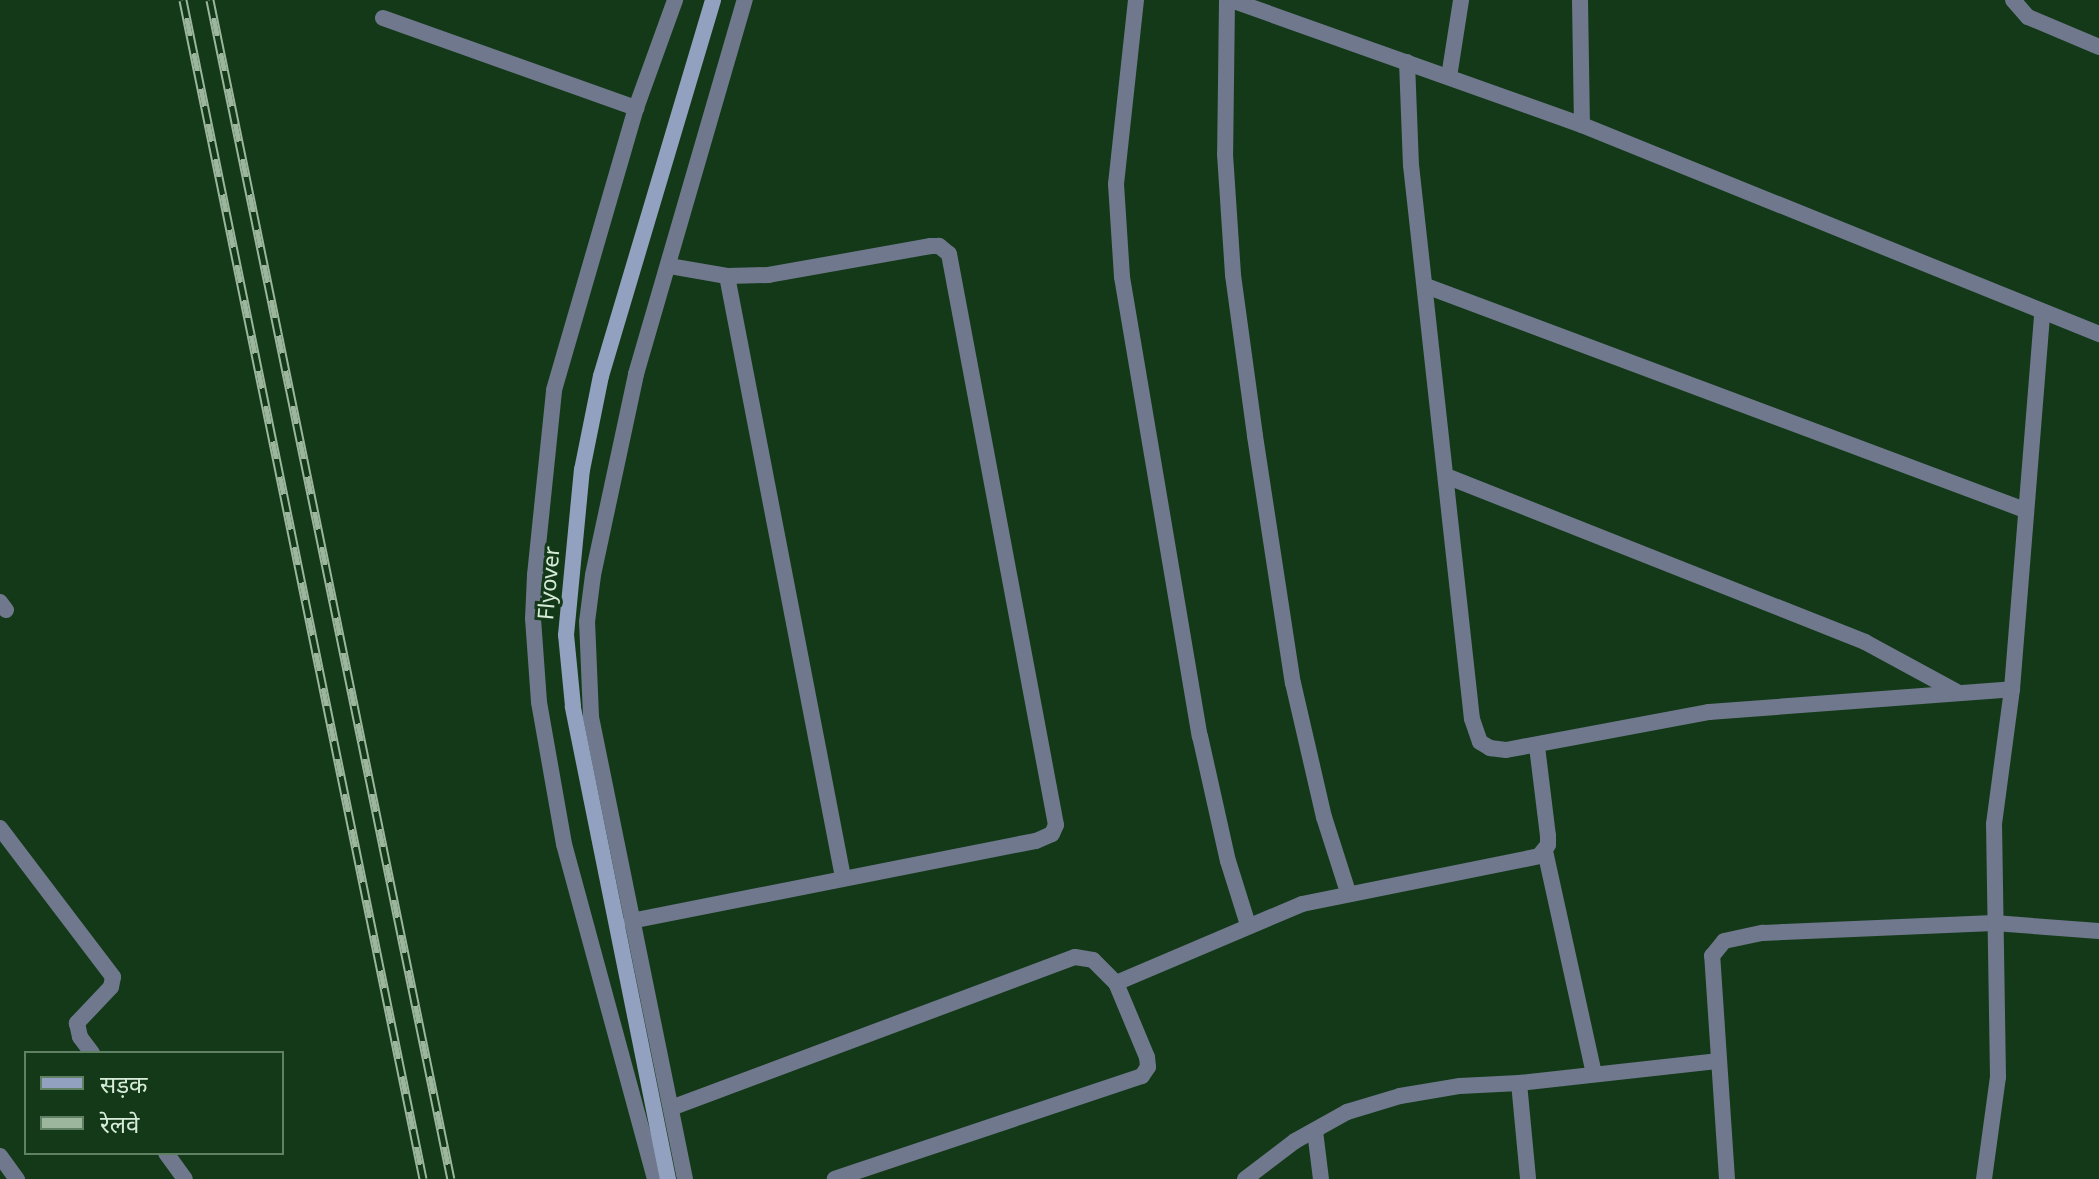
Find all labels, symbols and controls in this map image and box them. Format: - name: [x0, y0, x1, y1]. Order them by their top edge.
- street label: Flyover: [532, 545, 564, 621]
- legend: [24, 1051, 284, 1155]
- text: सड़क: [100, 1067, 148, 1100]
- text: रेलवे: [100, 1107, 139, 1140]

